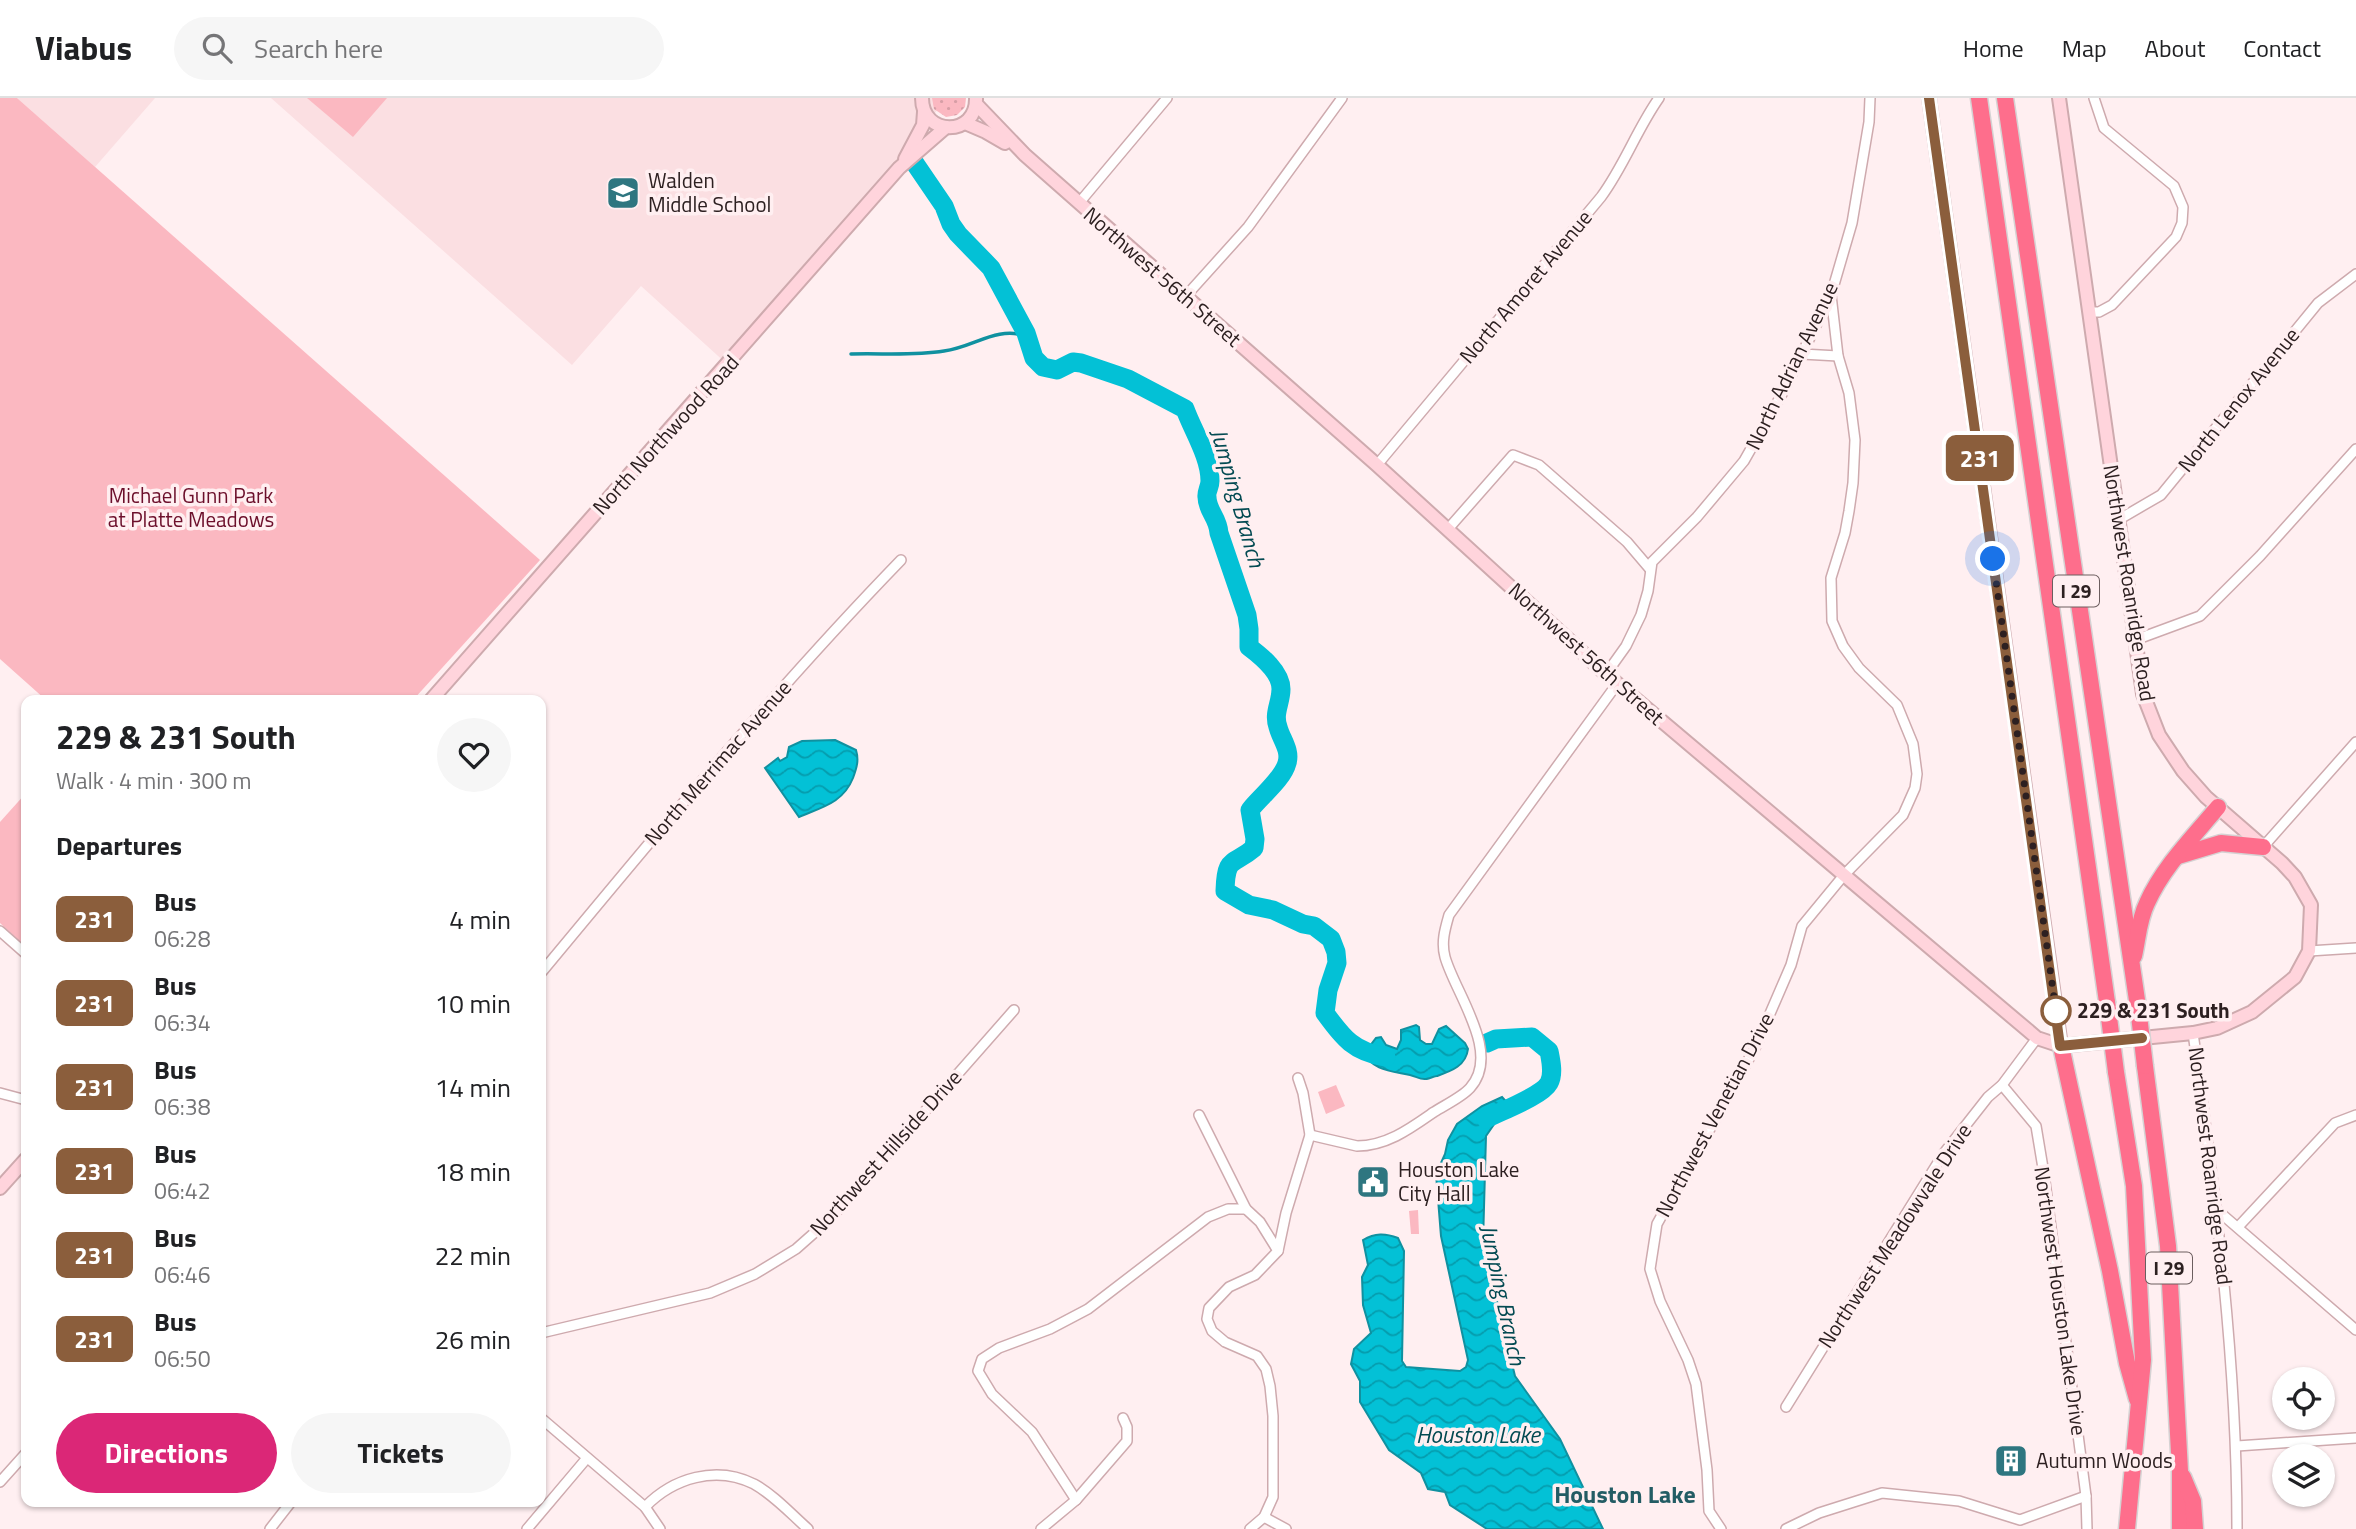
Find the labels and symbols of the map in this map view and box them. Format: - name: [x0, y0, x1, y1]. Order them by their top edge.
- place label: Walden Middle School: [648, 164, 771, 220]
- school or university icon: Walden Middle School: [604, 174, 642, 212]
- street label: Northwest 56th Street: [1077, 199, 1249, 354]
- street label: North Amoret Avenue: [1451, 202, 1599, 370]
- street label: North Adrian Avenue: [1737, 276, 1846, 455]
- street label: North Lenox Avenue: [2170, 320, 2307, 479]
- street label: North Northwood Road: [584, 347, 746, 522]
- water label: Jumping Branch: [1202, 424, 1275, 572]
- line badge: 231: [1940, 435, 2020, 481]
- street label: Northwest Roanridge Road: [2095, 462, 2165, 704]
- park label: Michael Gunn Park at Platte Meadows: [108, 479, 274, 535]
- your location: [1975, 541, 2010, 576]
- street label: Northwest 56th Street: [1502, 574, 1672, 733]
- road number: I 29: [2053, 576, 2099, 606]
- street label: North Merrimac Avenue: [636, 672, 798, 852]
- place label: 229 & 231 South: [2077, 994, 2230, 1026]
- marker: 229 & 231 South: [2041, 996, 2071, 1026]
- street label: Northwest Venetian Drive: [1647, 1007, 1782, 1222]
- street label: Northwest Roanridge Road: [2181, 1045, 2241, 1287]
- street label: Northwest Hillside Drive: [802, 1062, 969, 1243]
- street label: Northwest Meadowvale Drive: [1809, 1117, 1979, 1354]
- place label: Houston Lake City Hall: [1398, 1153, 1519, 1209]
- public building icon: Houston Lake City Hall: [1354, 1163, 1392, 1201]
- street label: Northwest Houston Lake Drive: [2026, 1164, 2096, 1437]
- water label: Jumping Branch: [1472, 1221, 1536, 1369]
- road number: I 29: [2146, 1252, 2192, 1284]
- water label: Houston Lake: [1416, 1417, 1541, 1452]
- building icon: Autumn Woods: [1992, 1442, 2030, 1480]
- place label: Autumn Woods: [2036, 1444, 2173, 1476]
- district label: Houston Lake: [1554, 1476, 1696, 1512]

